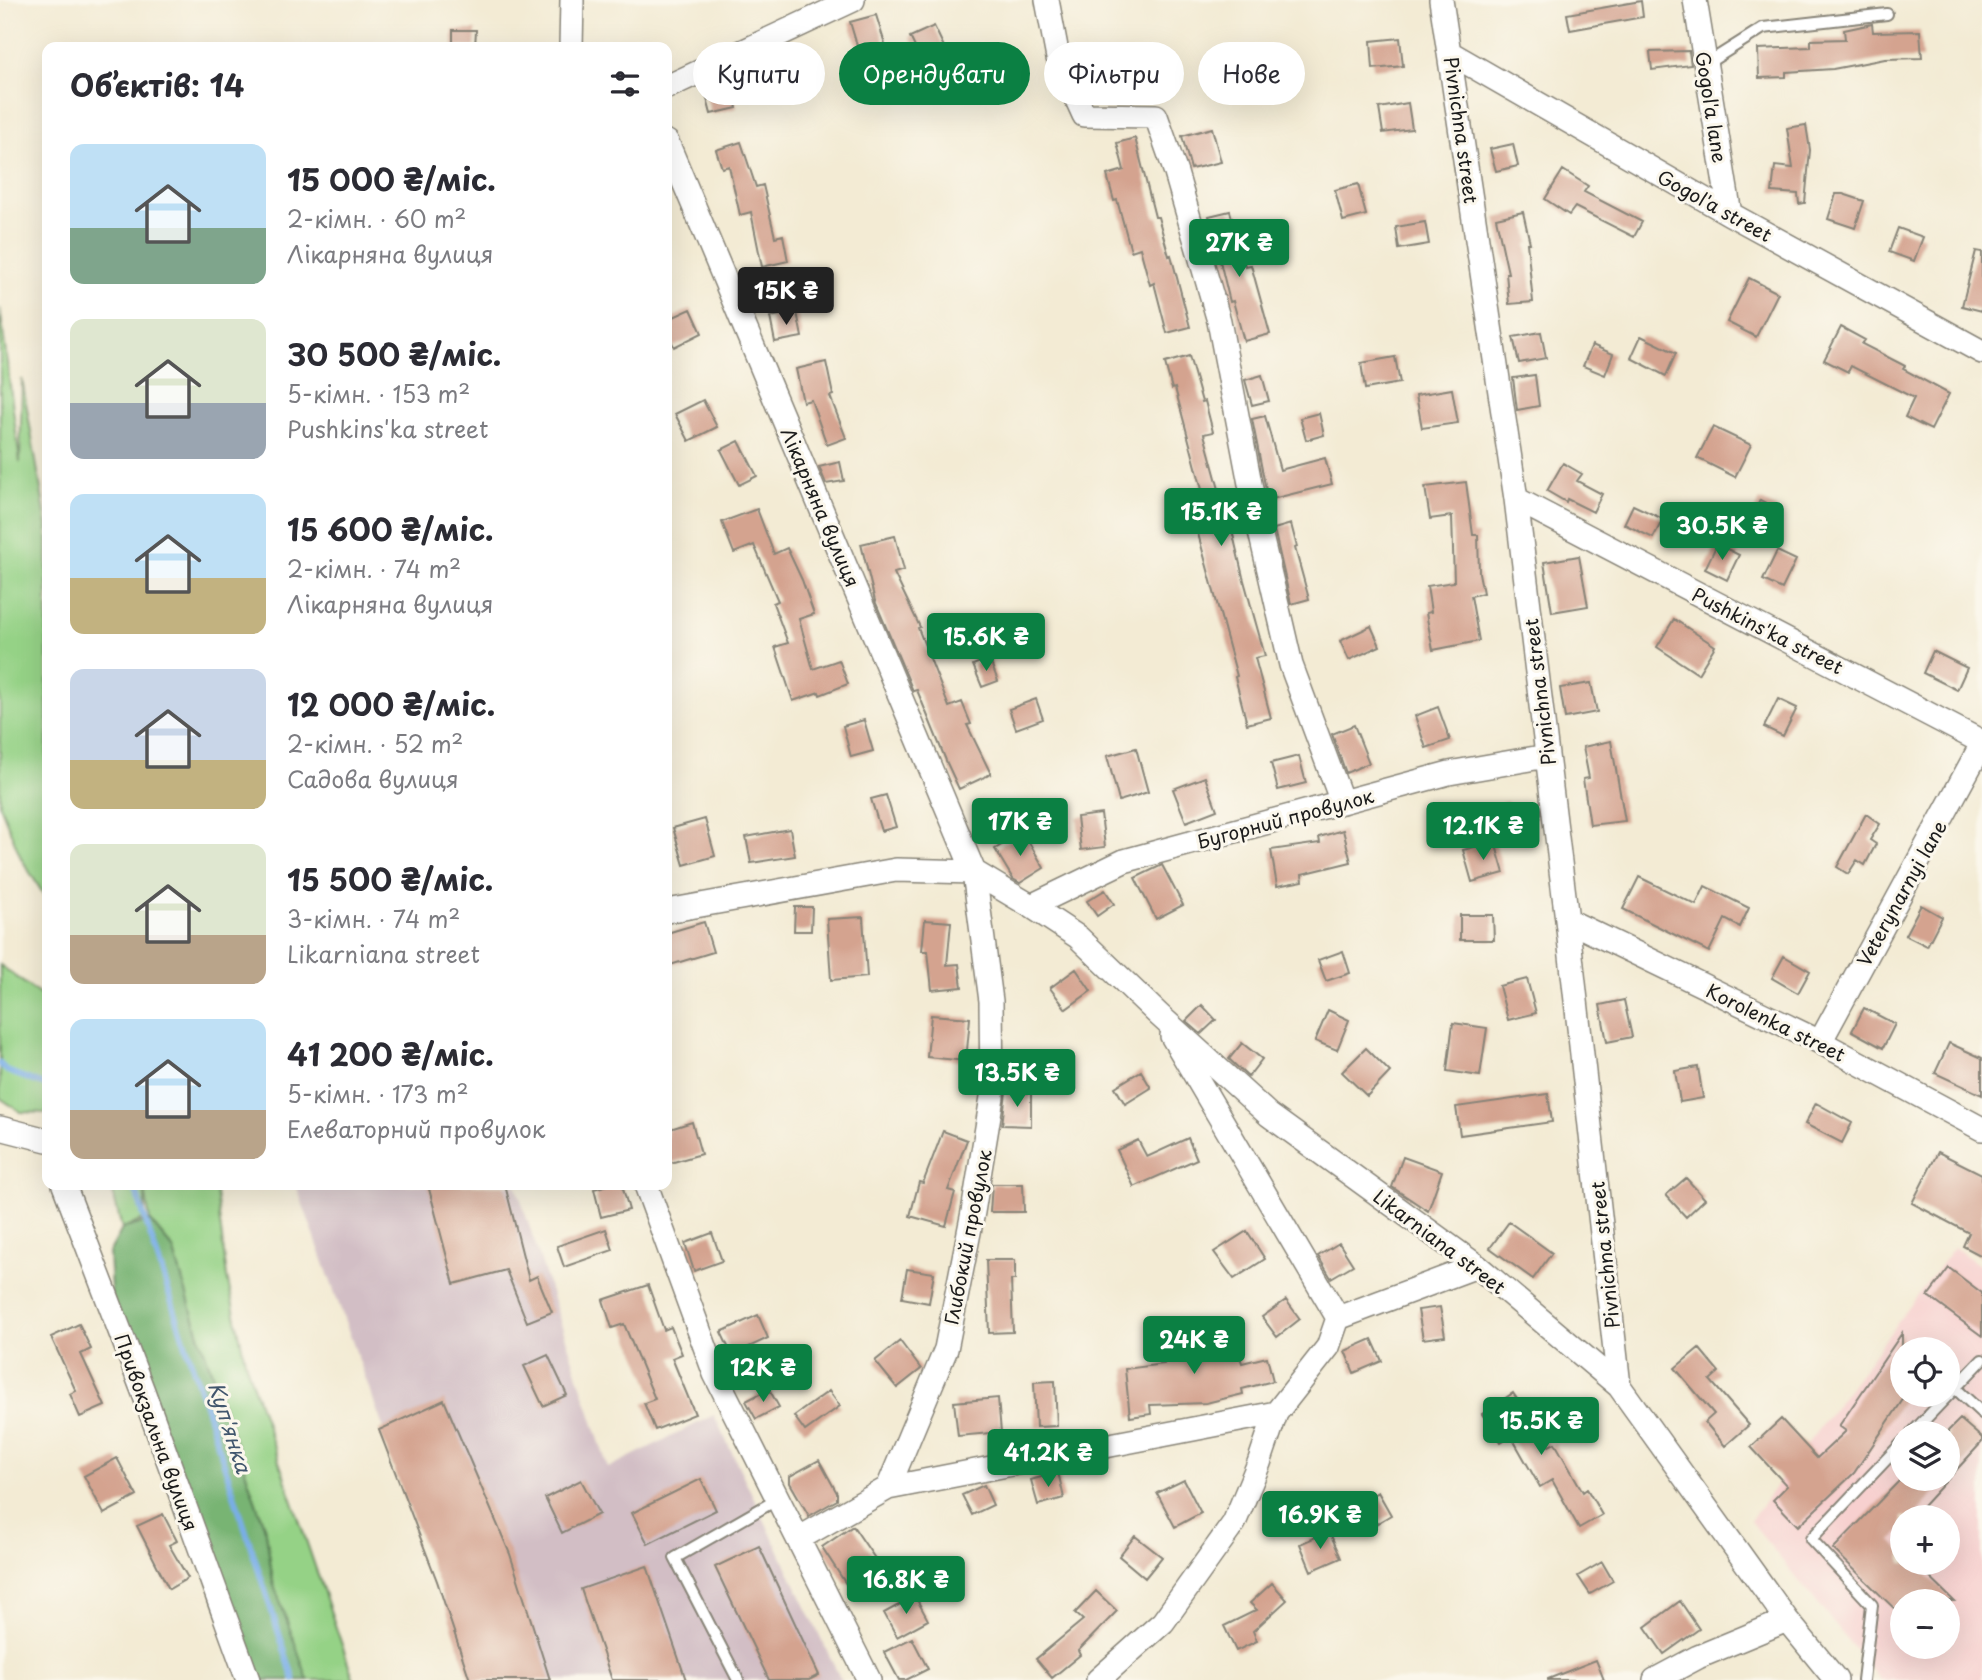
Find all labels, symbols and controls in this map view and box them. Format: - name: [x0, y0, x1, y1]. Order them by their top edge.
- chip: Купити: [693, 42, 825, 105]
- chip: Орендувати: [839, 42, 1030, 105]
- chip: Фільтри: [1044, 42, 1184, 105]
- chip: Нове: [1198, 42, 1305, 105]
- street label: Gogol'a lane: [1689, 49, 1735, 165]
- street label: Pivnichna street: [1438, 55, 1486, 205]
- text: Об’єктів: 14: [70, 62, 244, 107]
- icon: filters: [606, 65, 644, 103]
- text: 15 000 ₴/міс.: [287, 156, 496, 201]
- street label: Gogol'a street: [1653, 162, 1778, 248]
- icon: home: [126, 172, 210, 256]
- text: 2-кімн. · 60 m²: [287, 201, 466, 236]
- pin: 27K ₴: [1190, 219, 1288, 279]
- text: 27K ₴: [1205, 224, 1273, 259]
- text: Лікарняна вулиця: [287, 236, 494, 271]
- pin: 15K ₴: [737, 268, 835, 327]
- text: 15K ₴: [754, 272, 818, 307]
- text: 30 500 ₴/міс.: [287, 331, 501, 376]
- icon: home: [126, 347, 210, 431]
- text: 5-кімн. · 153 m²: [287, 376, 470, 411]
- text: Pushkins'ka street: [287, 411, 488, 446]
- street label: Лікарняна вулиця: [775, 423, 867, 591]
- pin: 15.1K ₴: [1156, 489, 1286, 548]
- text: 15.1K ₴: [1180, 493, 1262, 528]
- pin: 30.5K ₴: [1657, 503, 1787, 562]
- text: 15 600 ₴/міс.: [287, 506, 494, 551]
- text: 30.5K ₴: [1676, 507, 1768, 542]
- icon: home: [126, 522, 210, 606]
- text: 2-кімн. · 74 m²: [287, 551, 461, 586]
- street label: Pushkins'ka street: [1688, 580, 1849, 680]
- text: Лікарняна вулиця: [287, 586, 494, 621]
- pin: 15.6K ₴: [921, 614, 1051, 673]
- street label: Pivnichna street: [1516, 617, 1562, 767]
- text: 15.6K ₴: [943, 618, 1029, 653]
- text: 12 000 ₴/міс.: [287, 681, 495, 726]
- icon: home: [126, 697, 210, 781]
- text: 2-кімн. · 52 m²: [287, 726, 463, 761]
- text: Садова вулиця: [287, 761, 459, 796]
- street label: Бугорний провулок: [1193, 781, 1377, 855]
- pin: 17K ₴: [971, 798, 1069, 858]
- pin: 12.1K ₴: [1418, 802, 1548, 862]
- text: 17K ₴: [988, 803, 1052, 838]
- text: 12.1K ₴: [1442, 807, 1524, 842]
- street label: Veterynarnyi lane: [1849, 815, 1953, 971]
- text: 15 500 ₴/міс.: [287, 856, 493, 901]
- icon: home: [126, 872, 210, 956]
- text: 3-кімн. · 74 m²: [287, 901, 460, 936]
- text: Likarniana street: [287, 936, 480, 971]
- street label: Korolenka street: [1702, 976, 1851, 1068]
- text: 41 200 ₴/міс.: [287, 1031, 494, 1076]
- icon: home: [126, 1047, 210, 1131]
- pin: 13.5K ₴: [952, 1050, 1082, 1109]
- text: 13.5K ₴: [974, 1054, 1060, 1089]
- text: 5-кімн. · 173 m²: [287, 1076, 469, 1111]
- text: Елеваторний провулок: [287, 1111, 545, 1146]
- street label: Глибокий провулок: [936, 1146, 998, 1327]
- street label: Pivnichna street: [1582, 1180, 1626, 1330]
- street label: Likarniana street: [1368, 1182, 1512, 1300]
- pin: 24K ₴: [1145, 1316, 1243, 1376]
- text: 24K ₴: [1159, 1321, 1229, 1356]
- street label: Привокзальна вулиця: [108, 1330, 206, 1534]
- map controls: [1890, 1337, 1960, 1659]
- button: locate: [1890, 1337, 1960, 1407]
- pin: 12K ₴: [714, 1344, 812, 1404]
- text: 12K ₴: [730, 1349, 796, 1384]
- water label: Куп'янка: [201, 1377, 261, 1478]
- pin: 15.5K ₴: [1476, 1398, 1606, 1457]
- text: 15.5K ₴: [1499, 1402, 1583, 1437]
- button: layers: [1890, 1421, 1960, 1491]
- pin: 41.2K ₴: [983, 1430, 1113, 1489]
- text: 41.2K ₴: [1003, 1434, 1093, 1469]
- pin: 16.9K ₴: [1255, 1492, 1385, 1551]
- text: 16.9K ₴: [1278, 1496, 1362, 1531]
- button: +: [1890, 1505, 1960, 1575]
- pin: 16.8K ₴: [841, 1556, 971, 1616]
- text: 16.8K ₴: [863, 1561, 949, 1596]
- button: −: [1890, 1589, 1960, 1659]

